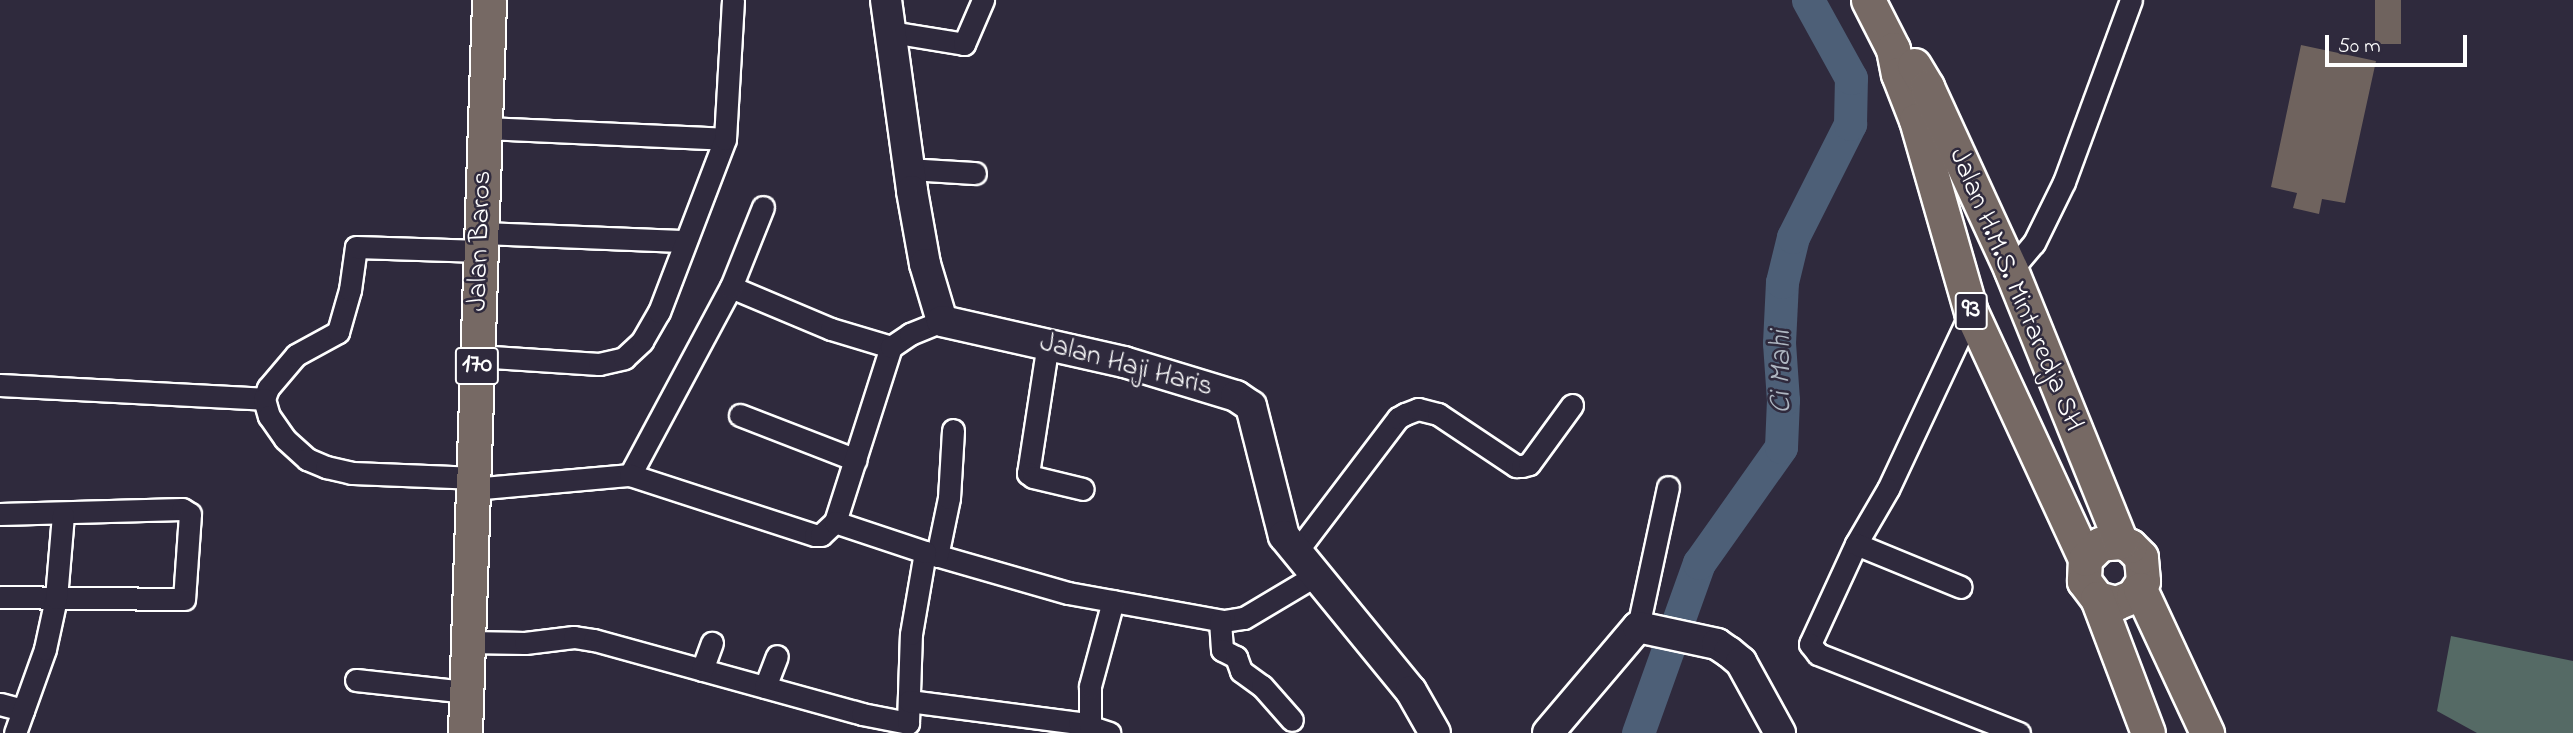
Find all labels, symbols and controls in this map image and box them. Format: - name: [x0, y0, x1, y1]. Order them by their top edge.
- scale bar: [2328, 21, 2470, 65]
- text: 50 m: [2338, 32, 2381, 62]
- street label: Jalan H.M.S. Mintaredja SH: [1940, 143, 2090, 437]
- street label: Jalan Baros: [462, 170, 500, 312]
- road number: 93: [1954, 288, 1988, 334]
- street label: Jalan Haji Haris: [1036, 327, 1216, 405]
- water label: Ci Mahi: [1764, 330, 1800, 414]
- road number: 170: [454, 344, 500, 388]

